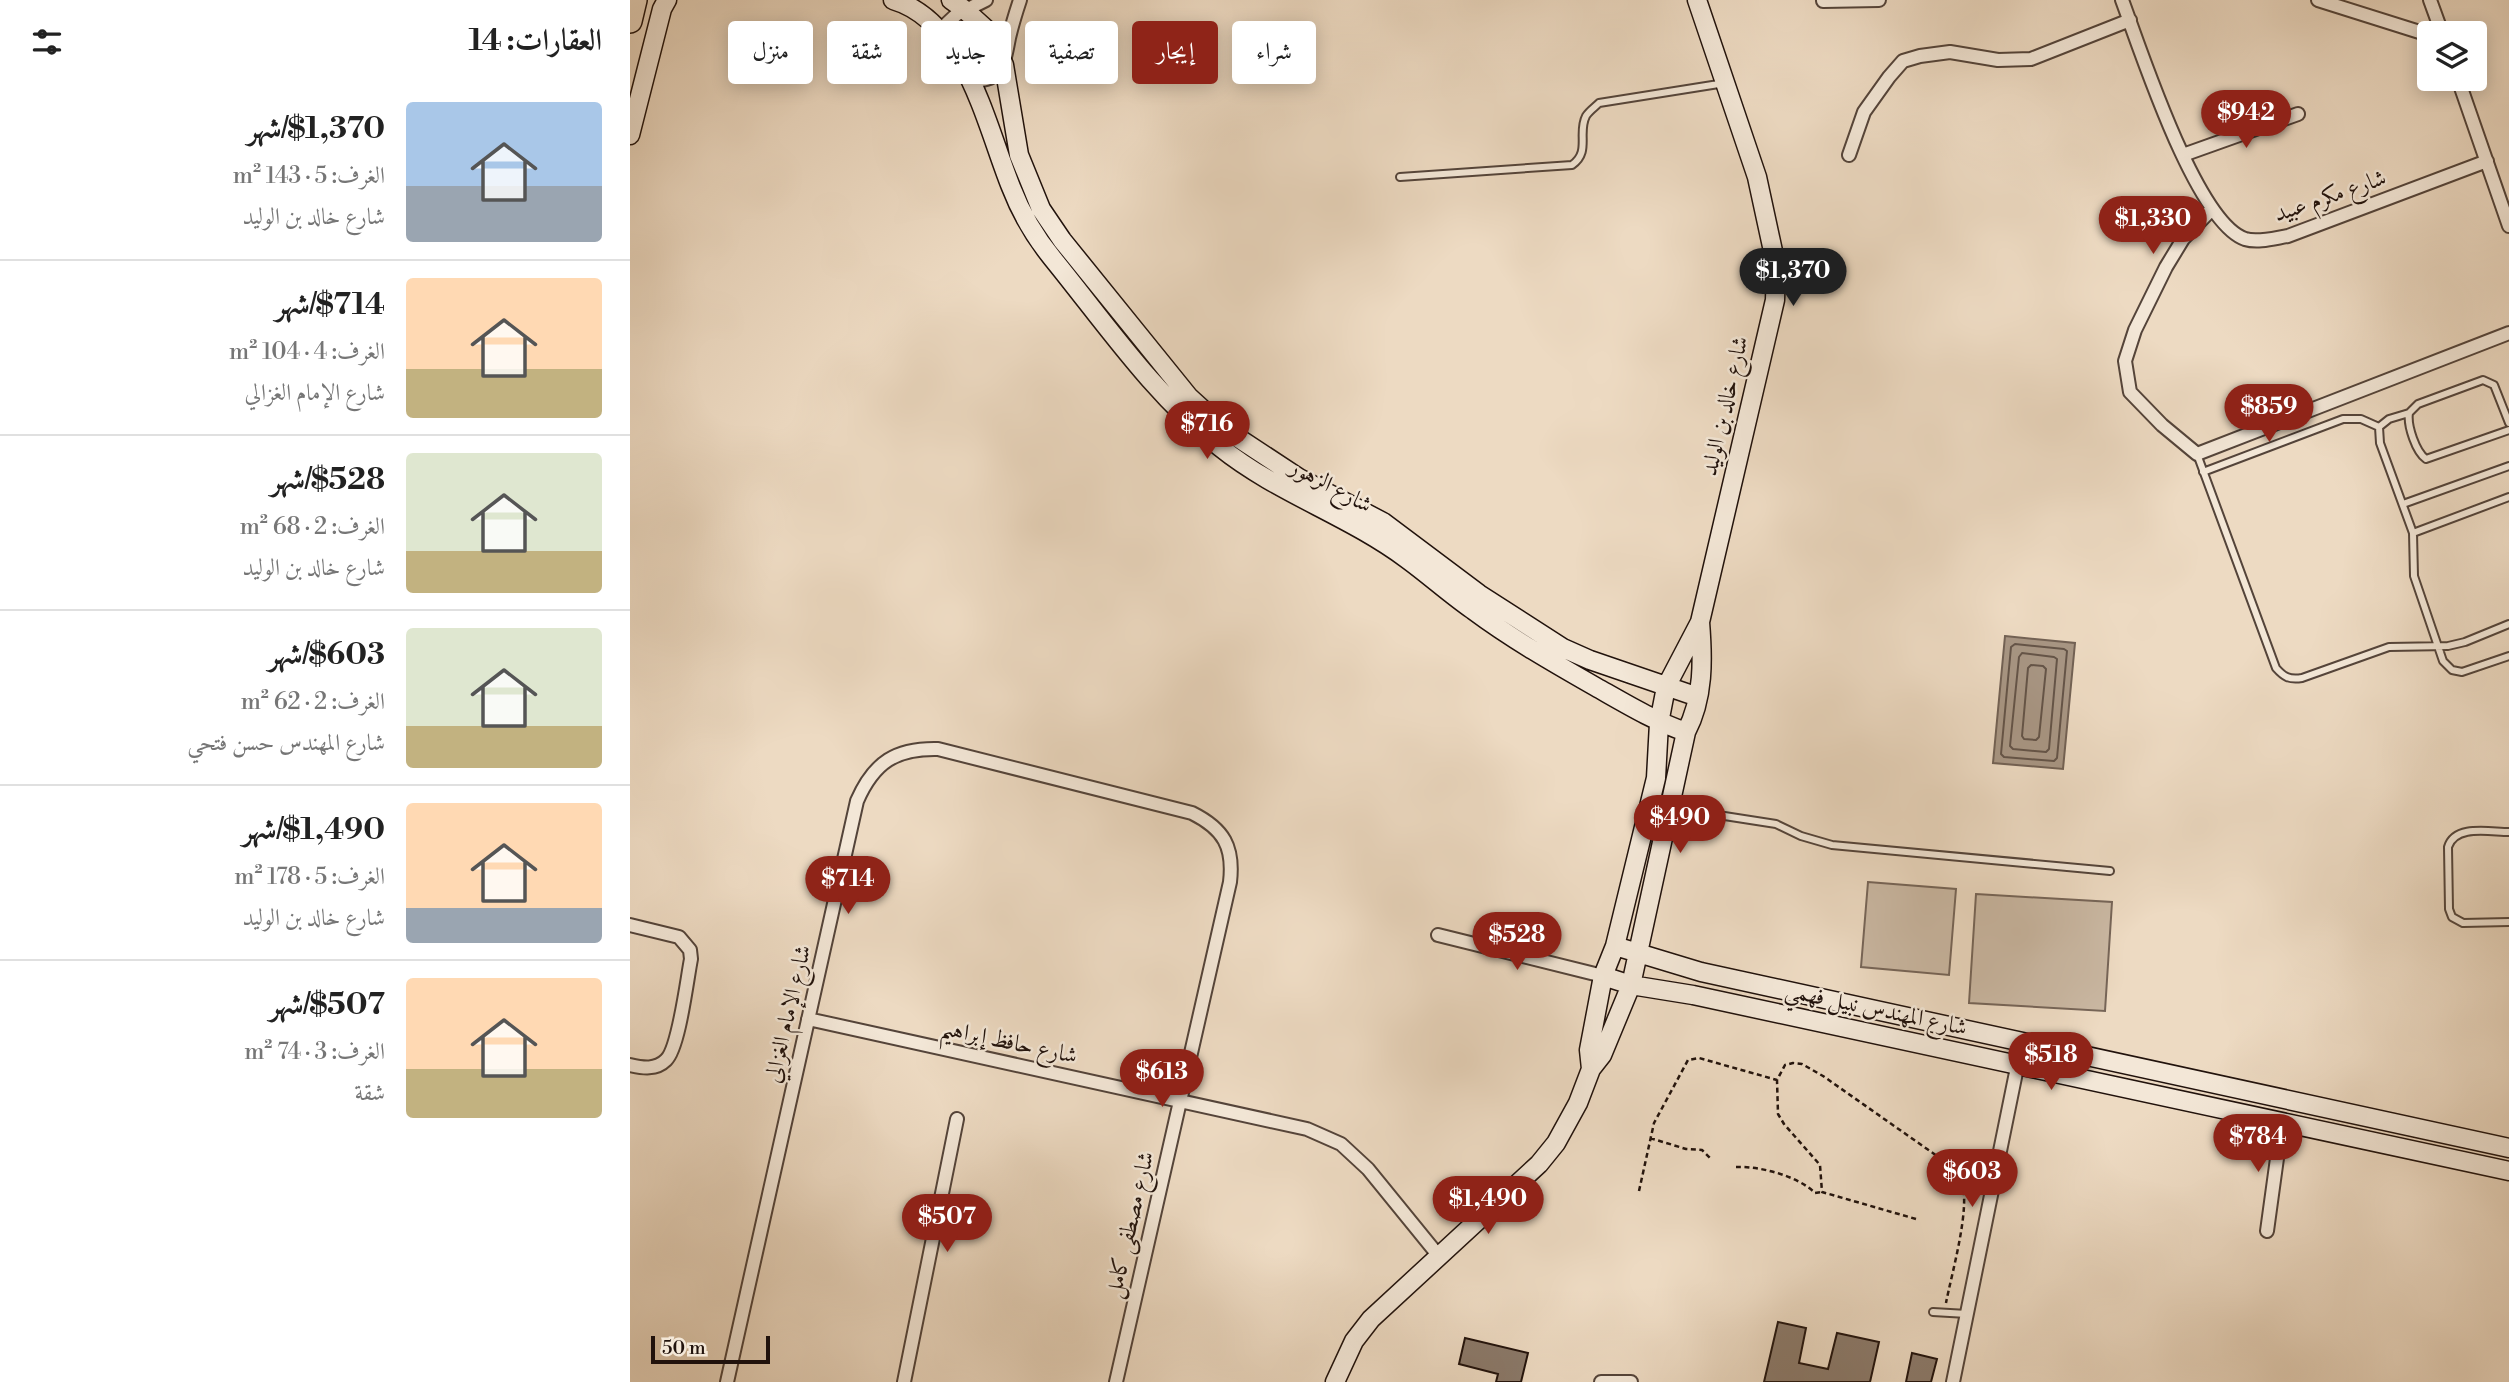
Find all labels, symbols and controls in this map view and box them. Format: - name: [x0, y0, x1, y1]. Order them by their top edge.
- chip: منزل: [728, 21, 813, 84]
- chip: شقة: [827, 21, 907, 84]
- chip: جديد: [921, 21, 1011, 84]
- chip: تصفية: [1025, 21, 1118, 84]
- chip: إيجار: [1132, 21, 1218, 84]
- chip: شراء: [1232, 21, 1316, 84]
- map controls: [2417, 21, 2487, 91]
- button: layers: [2417, 21, 2487, 91]
- text: العقارات: 14: [469, 22, 602, 60]
- icon: filters: [28, 23, 66, 61]
- pin: $942: [2205, 90, 2287, 150]
- text: $942: [2217, 99, 2275, 127]
- text: $1,370/شهر: [247, 110, 385, 148]
- icon: home: [462, 130, 546, 214]
- text: الغرف: 5 · 143 m²: [233, 162, 385, 190]
- street label: شارع مكرم عبيد: [2270, 164, 2391, 233]
- pin: $1,330: [2096, 196, 2210, 256]
- text: شارع خالد بن الوليد: [243, 203, 385, 231]
- text: $1,330: [2115, 205, 2191, 233]
- pin: $1,370: [1736, 248, 1850, 308]
- text: $1,370: [1756, 257, 1830, 285]
- text: $714/شهر: [275, 286, 385, 324]
- icon: home: [462, 306, 546, 390]
- street label: شارع خالد بن الوليد: [1695, 333, 1760, 480]
- text: الغرف: 4 · 104 m²: [229, 338, 385, 366]
- text: شارع الإمام الغزالي: [244, 379, 385, 407]
- pin: $859: [2228, 384, 2310, 444]
- text: $859: [2240, 393, 2298, 421]
- pin: $716: [1166, 402, 1248, 461]
- text: $716: [1181, 410, 1233, 438]
- street label: شارع الزهور: [1281, 452, 1377, 524]
- text: $528/شهر: [271, 461, 385, 499]
- icon: home: [462, 481, 546, 565]
- text: الغرف: 2 · 68 m²: [240, 513, 385, 541]
- text: شارع خالد بن الوليد: [243, 554, 385, 582]
- text: $603/شهر: [268, 636, 385, 674]
- icon: home: [462, 656, 546, 740]
- text: الغرف: 2 · 62 m²: [241, 688, 385, 716]
- text: شارع المهندس حسن فتحي: [187, 729, 385, 757]
- pin: $490: [1639, 796, 1721, 855]
- text: $490: [1650, 804, 1710, 832]
- text: $1,490/شهر: [242, 811, 385, 849]
- icon: home: [462, 831, 546, 915]
- pin: $714: [807, 856, 889, 916]
- text: الغرف: 5 · 178 m²: [234, 863, 385, 891]
- text: $714: [821, 865, 875, 893]
- text: شارع خالد بن الوليد: [243, 904, 385, 932]
- pin: $528: [1476, 912, 1558, 972]
- text: $528: [1489, 921, 1545, 949]
- street label: شارع الإمام الغزالي: [759, 942, 822, 1087]
- street label: شارع المهندس نبيل فهمي: [1781, 976, 1970, 1049]
- text: $507/شهر: [269, 986, 385, 1024]
- icon: home: [462, 1006, 546, 1090]
- street label: شارع حافظ إبراهيم: [937, 1014, 1080, 1078]
- pin: $518: [2010, 1032, 2092, 1092]
- text: الغرف: 3 · 74 m²: [244, 1038, 385, 1066]
- text: $518: [2024, 1041, 2078, 1069]
- pin: $613: [1121, 1050, 1203, 1109]
- text: $613: [1136, 1058, 1188, 1086]
- text: شقة: [355, 1079, 385, 1107]
- pin: $784: [2217, 1114, 2299, 1174]
- text: $784: [2229, 1123, 2287, 1151]
- street label: شارع مصطفى كامل: [1099, 1149, 1165, 1302]
- pin: $603: [1931, 1150, 2013, 1209]
- text: $603: [1943, 1158, 2001, 1186]
- pin: $1,490: [1431, 1176, 1545, 1236]
- text: $1,490: [1449, 1185, 1527, 1213]
- pin: $507: [906, 1194, 988, 1254]
- text: $507: [918, 1203, 976, 1231]
- scale bar: [651, 1333, 770, 1365]
- text: 50 m: [662, 1336, 706, 1360]

